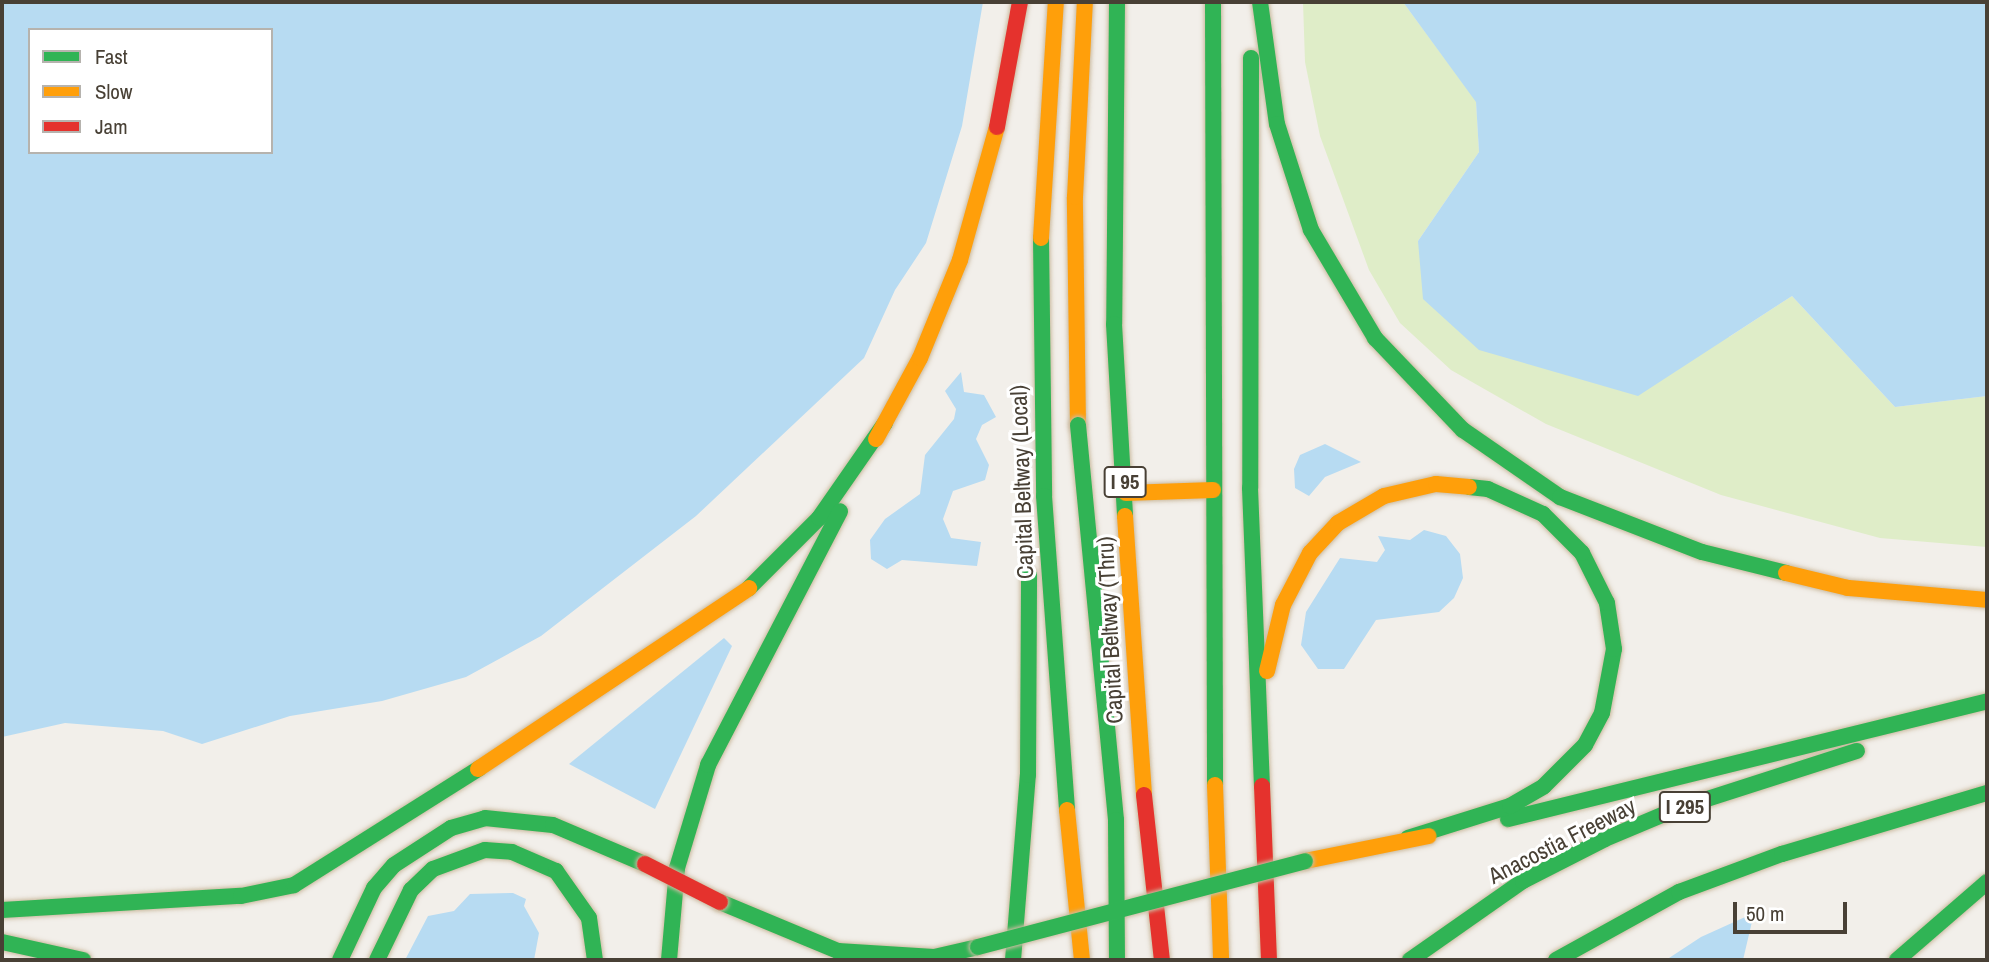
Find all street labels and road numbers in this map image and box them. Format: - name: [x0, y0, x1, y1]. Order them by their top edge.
- street label: Capital Beltway (Local): [1005, 385, 1039, 579]
- road number: I 95: [1102, 464, 1148, 500]
- street label: Capital Beltway (Thru): [1091, 536, 1129, 724]
- road number: I 295: [1659, 790, 1711, 824]
- street label: Anacostia Freeway: [1484, 792, 1640, 890]

